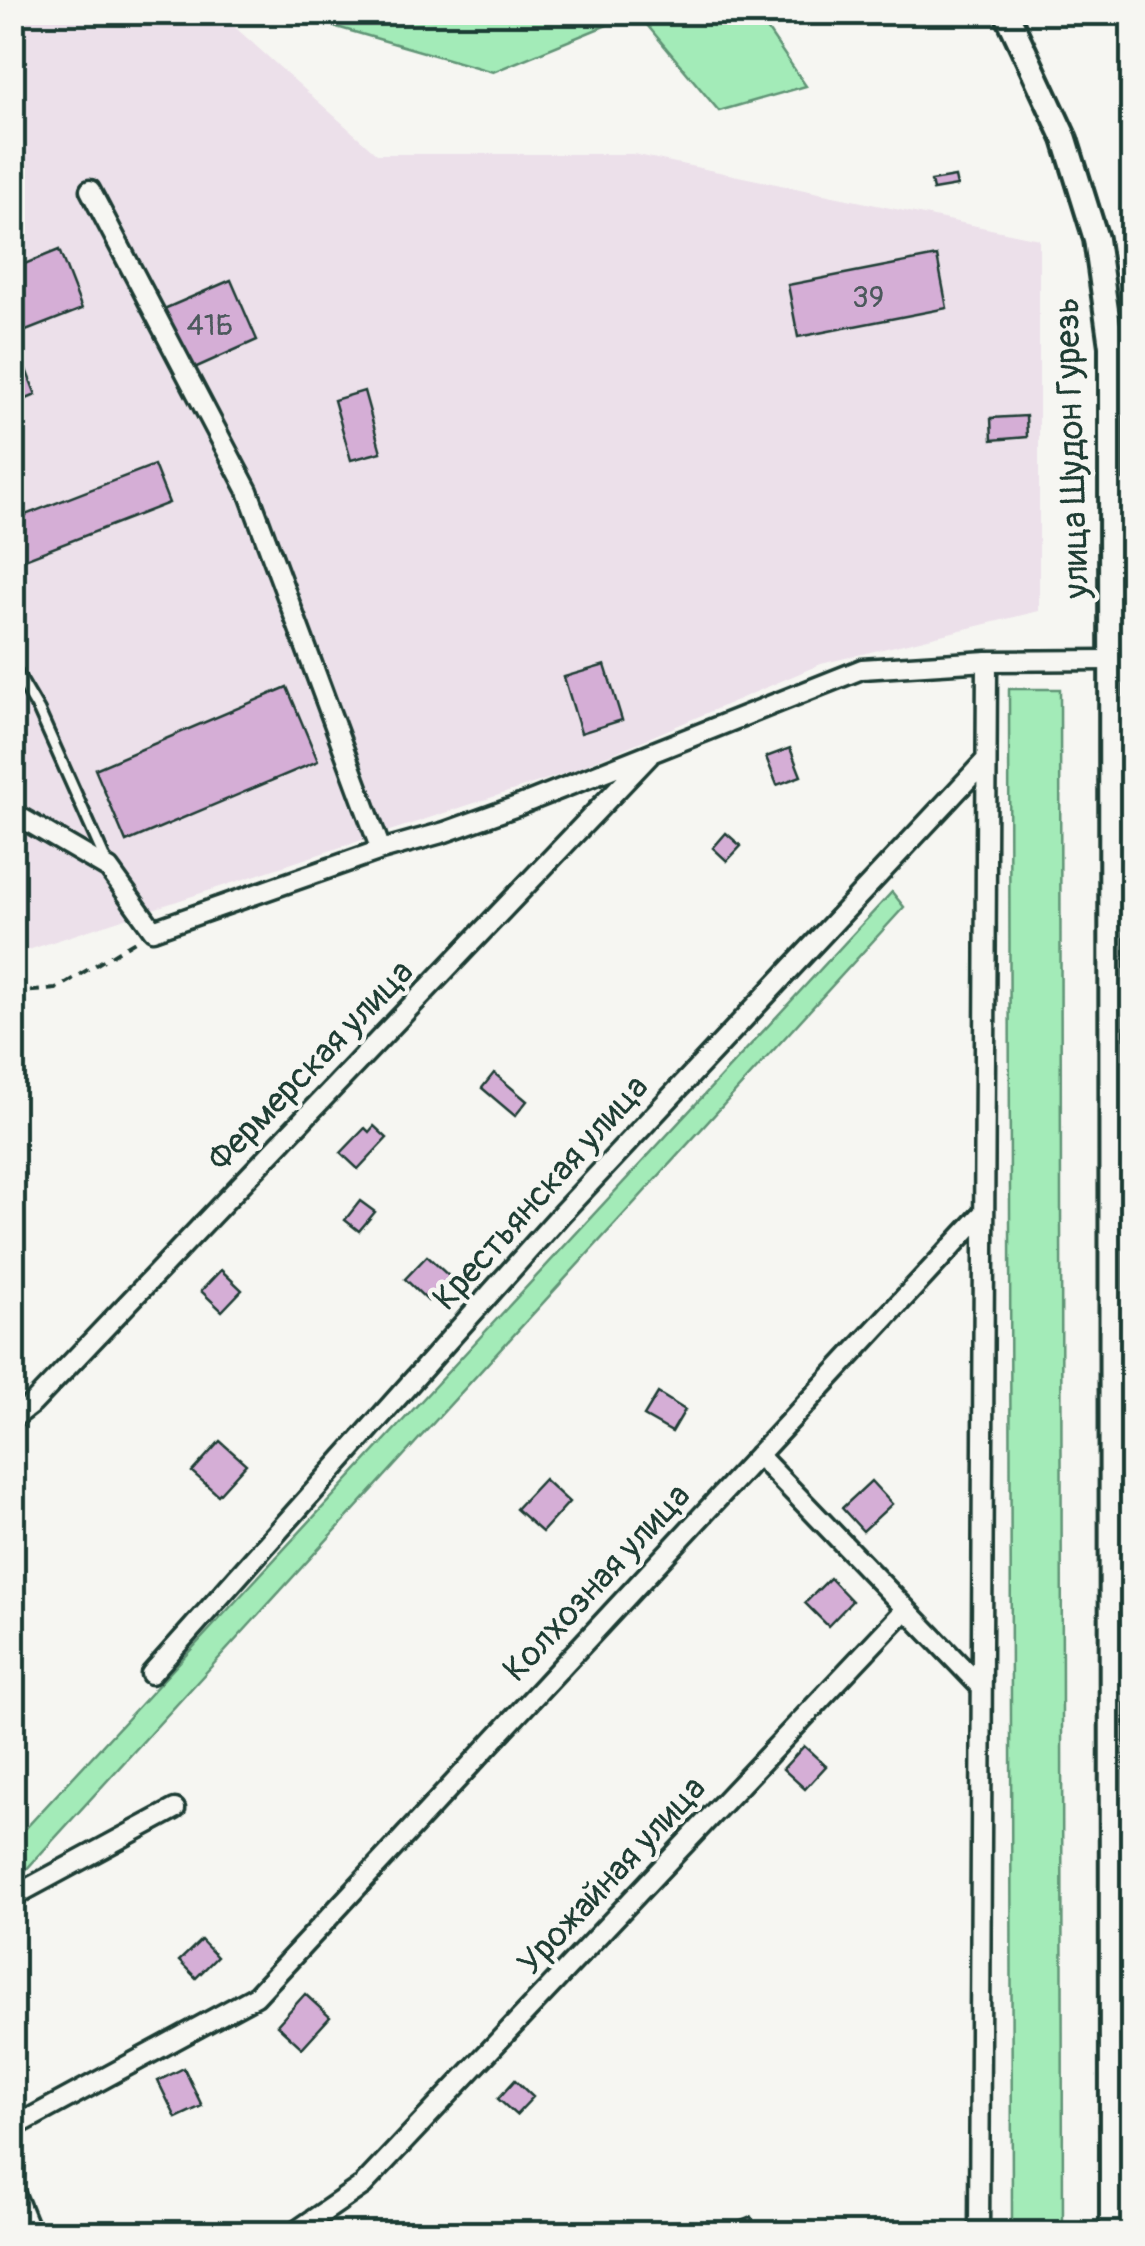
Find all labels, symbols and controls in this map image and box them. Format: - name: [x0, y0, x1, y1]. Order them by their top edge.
- house number: 39: [852, 279, 884, 316]
- street label: улица Шудон Гурезь: [1045, 296, 1099, 600]
- house number: 41Б: [186, 307, 234, 344]
- street label: Фермерская улица: [199, 951, 423, 1181]
- street label: Крестьянская улица: [423, 1066, 658, 1320]
- street label: Колхозная улица: [494, 1474, 700, 1691]
- street label: Урожайная улица: [508, 1767, 715, 1985]

